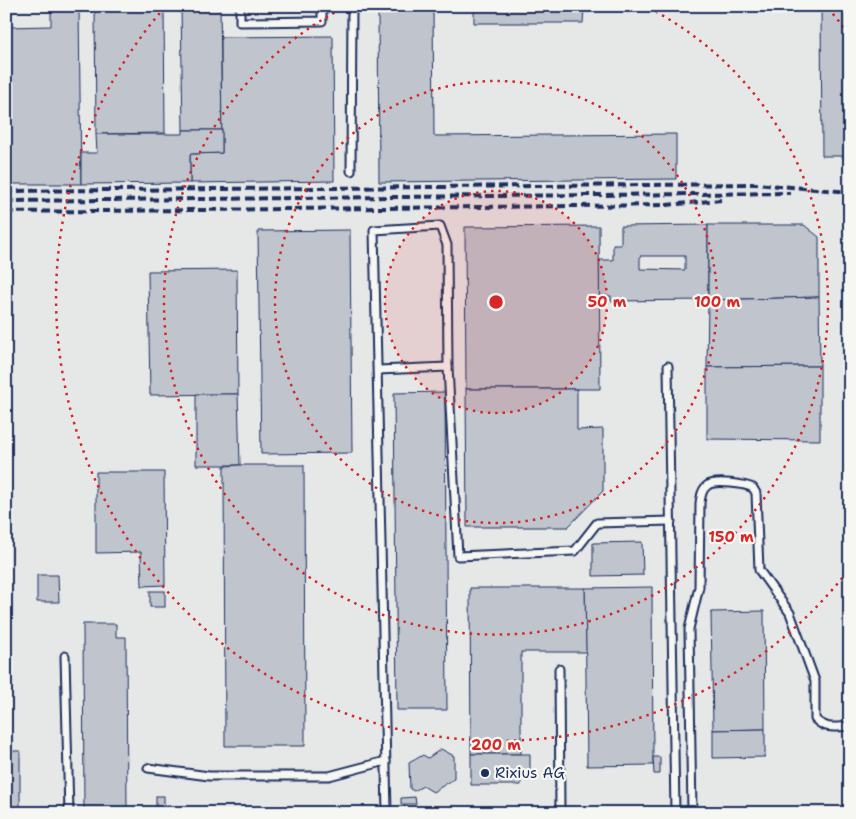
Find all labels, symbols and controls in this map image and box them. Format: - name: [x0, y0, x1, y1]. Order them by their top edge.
- text: 50 m: [588, 292, 627, 312]
- text: 100 m: [694, 292, 740, 312]
- centre of rings: [487, 293, 505, 311]
- text: 150 m: [708, 527, 754, 547]
- text: 200 m: [471, 735, 521, 755]
- place label: Rixius AG: [495, 763, 565, 783]
- marker: Rixius AG: [479, 767, 491, 779]

